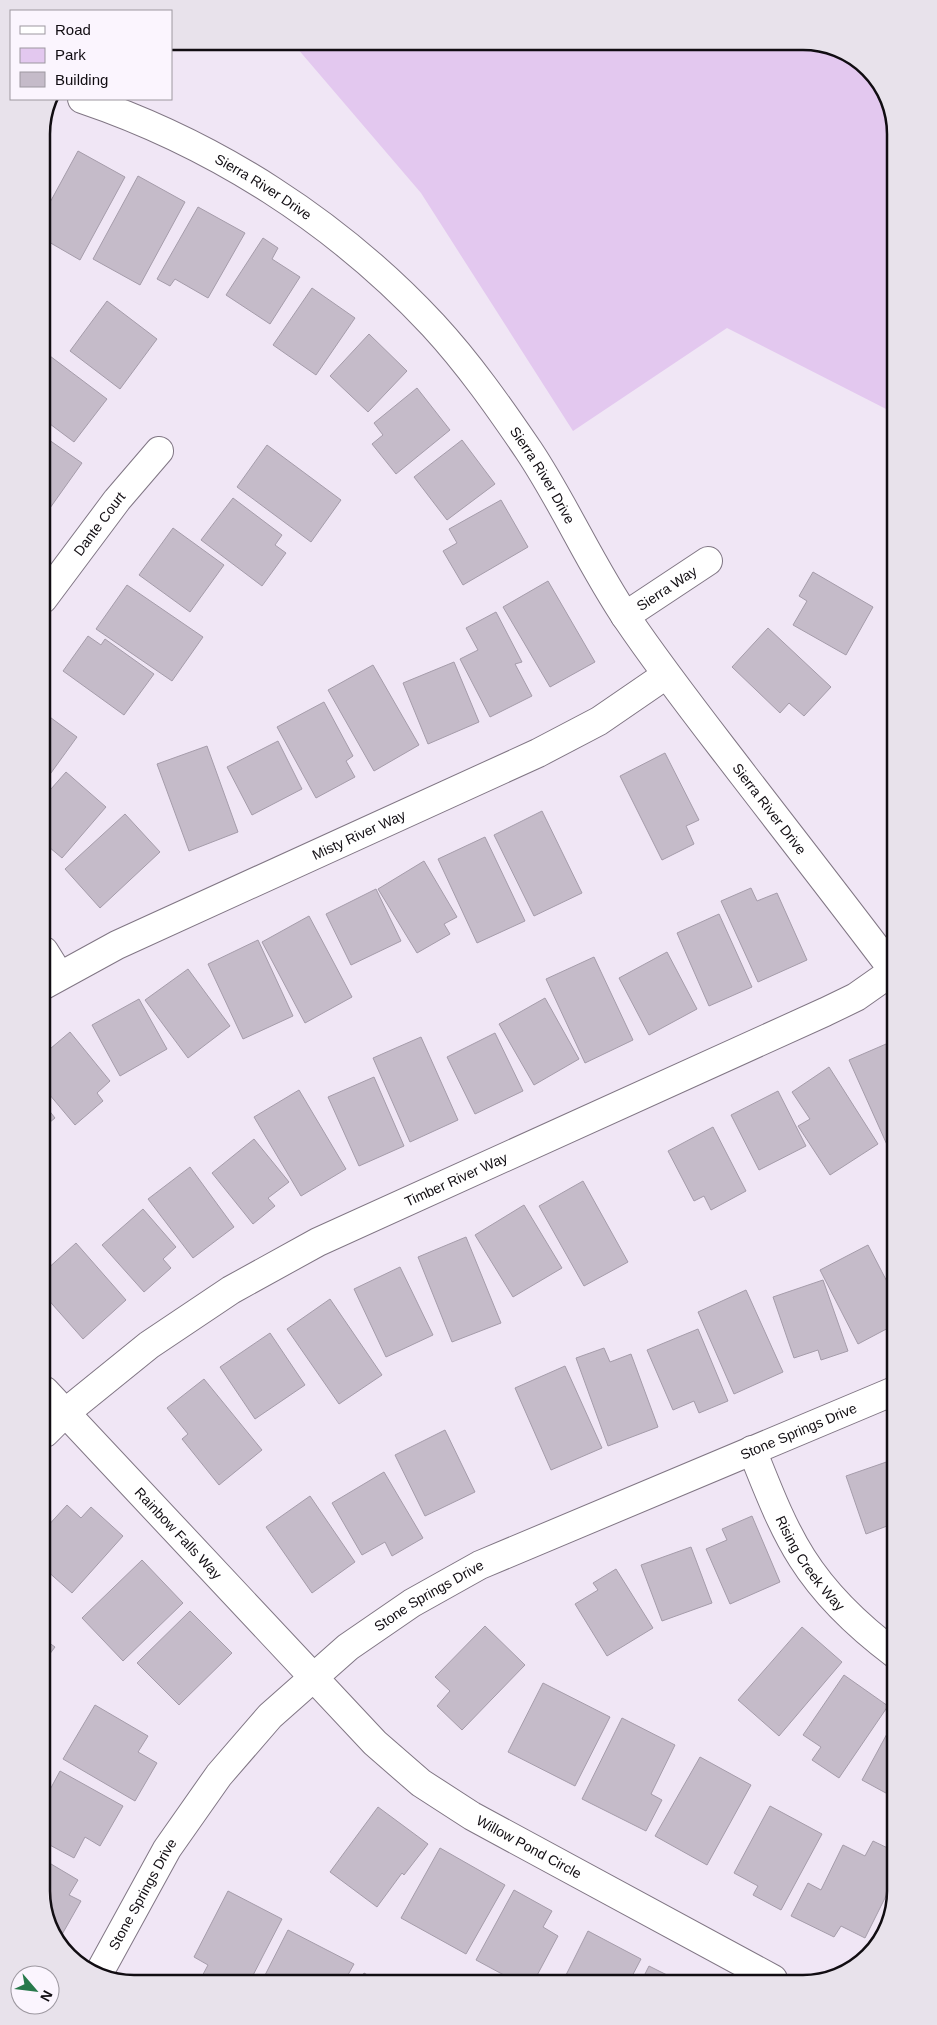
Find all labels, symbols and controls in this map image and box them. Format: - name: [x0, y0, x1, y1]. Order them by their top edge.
- legend: [10, 10, 172, 100]
- text: Road: [55, 21, 91, 38]
- text: Park: [55, 46, 86, 63]
- text: Building: [55, 71, 108, 88]
- street label: Sierra River Drive: [212, 151, 315, 223]
- street label: Sierra River Drive: [507, 424, 578, 527]
- street label: Dante Court: [70, 488, 128, 559]
- street label: Sierra Way: [634, 563, 700, 614]
- street label: Sierra River Drive: [729, 760, 810, 858]
- street label: Misty River Way: [310, 807, 408, 863]
- street label: Timber River Way: [402, 1149, 510, 1210]
- street label: Stone Springs Drive: [738, 1400, 859, 1463]
- street label: Rainbow Falls Way: [132, 1484, 225, 1582]
- street label: Rising Creek Way: [773, 1513, 848, 1614]
- street label: Stone Springs Drive: [371, 1557, 487, 1635]
- street label: Willow Pond Circle: [474, 1812, 584, 1882]
- street label: Stone Springs Drive: [105, 1835, 180, 1953]
- north arrow: [10, 1965, 60, 2015]
- text: N: [37, 1988, 56, 2004]

